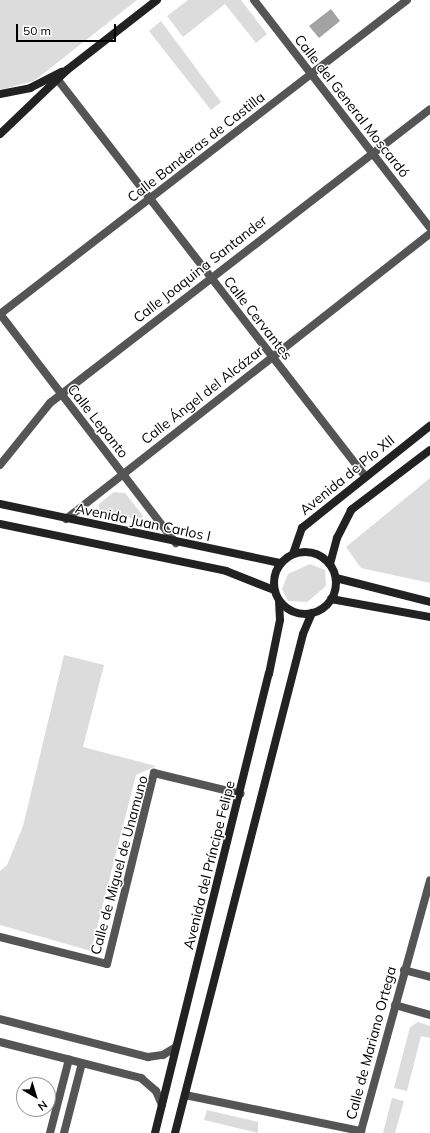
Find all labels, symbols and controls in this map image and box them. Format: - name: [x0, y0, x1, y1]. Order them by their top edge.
- scale bar: [18, 16, 118, 42]
- text: 50 m: [23, 23, 51, 38]
- street label: Calle del General Moscardó: [291, 31, 413, 181]
- street label: Calle Banderas de Castilla: [124, 88, 268, 206]
- street label: Calle Joaquina Santander: [130, 212, 270, 326]
- street label: Calle Cervantes: [220, 273, 296, 363]
- street label: Calle Ángel del Alcázar: [138, 342, 266, 448]
- street label: Calle Lepanto: [64, 381, 132, 461]
- street label: Avenida de Pío XII: [296, 432, 398, 518]
- street label: Avenida Juan Carlos I: [74, 499, 212, 545]
- street label: Calle de Miguel de Unamuno: [87, 774, 151, 956]
- street label: Avenida del Príncipe Felipe: [180, 779, 238, 951]
- street label: Calle de Mariano Ortega: [342, 965, 400, 1121]
- north arrow: [16, 1077, 56, 1117]
- text: N: [35, 1098, 50, 1114]

